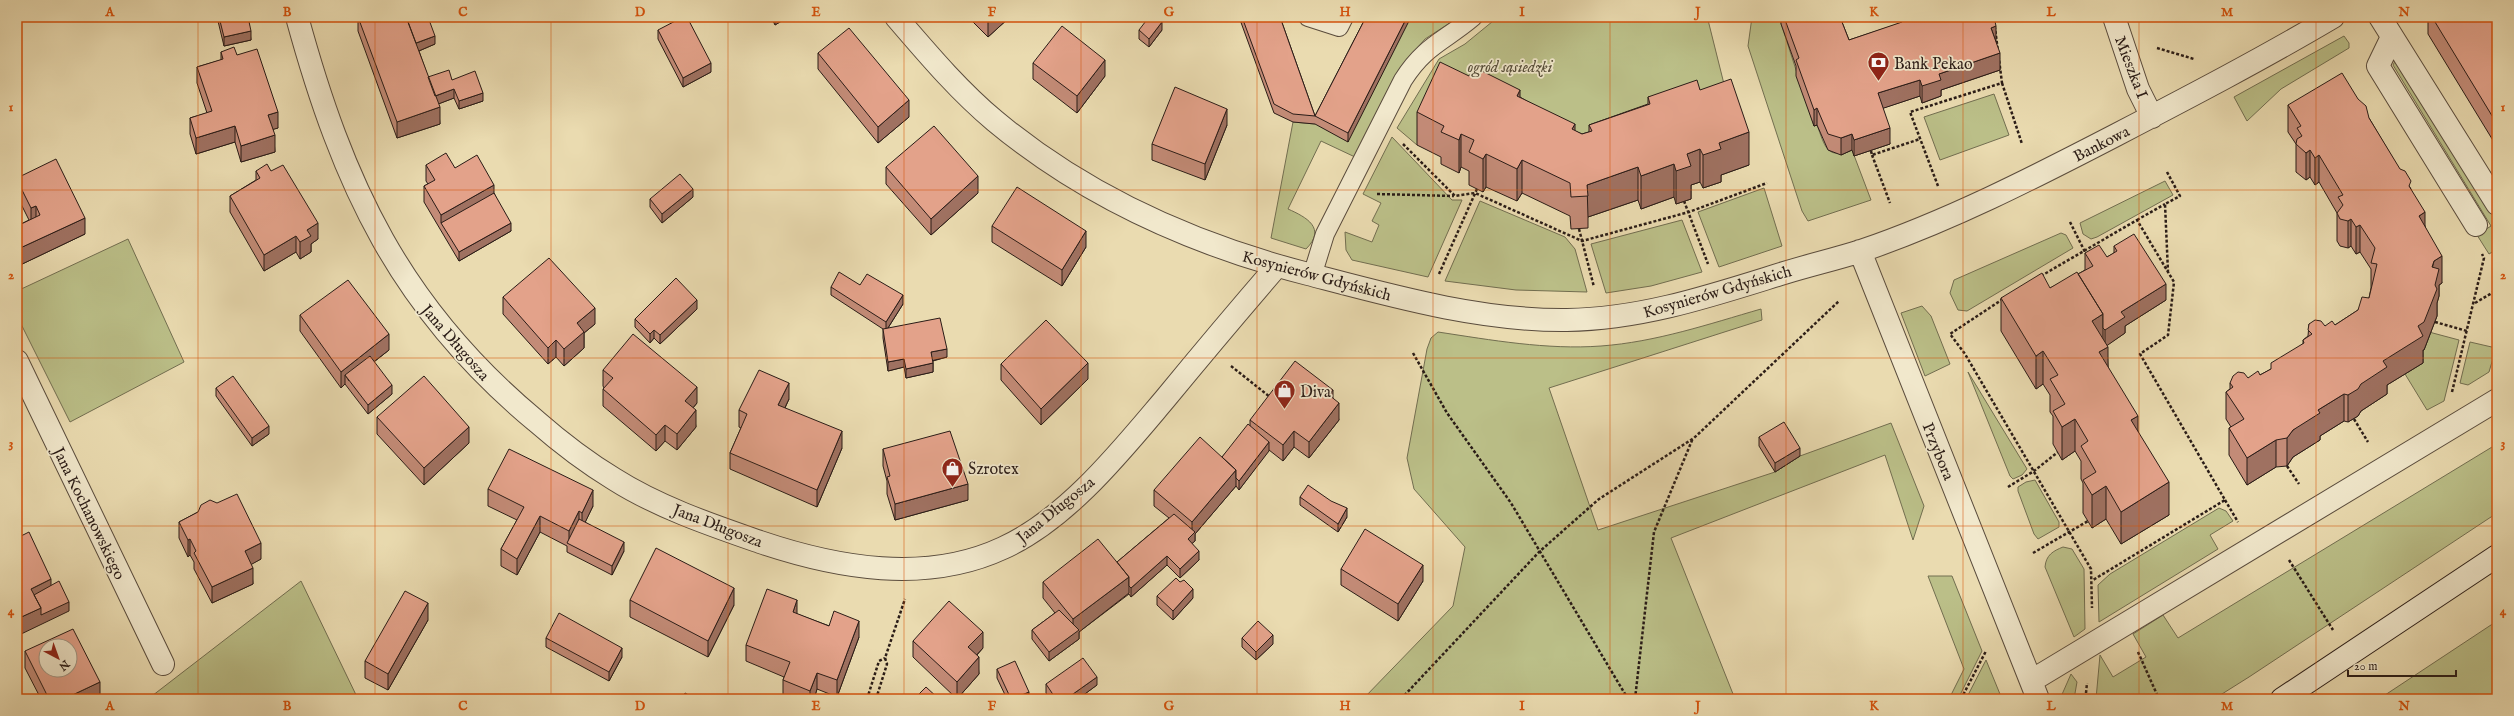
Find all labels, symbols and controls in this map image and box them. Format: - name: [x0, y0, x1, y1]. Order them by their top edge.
- text: A: [105, 4, 116, 21]
- text: B: [283, 4, 292, 21]
- text: C: [458, 4, 468, 21]
- text: D: [635, 4, 646, 21]
- text: E: [811, 4, 821, 21]
- text: F: [988, 4, 997, 21]
- text: G: [1164, 4, 1175, 21]
- text: H: [1339, 4, 1351, 21]
- text: I: [1519, 4, 1525, 21]
- text: J: [1693, 4, 1701, 21]
- text: K: [1869, 4, 1879, 21]
- text: L: [2045, 4, 2056, 21]
- text: M: [2221, 4, 2234, 21]
- text: N: [2397, 4, 2410, 21]
- street label: Mieszka I: [2109, 34, 2151, 102]
- bank icon: Bank Pekao: [1866, 50, 1892, 83]
- place label: Bank Pekao: [1894, 55, 1973, 75]
- park label: ogród sąsiedzki: [1468, 58, 1554, 78]
- text: 1: [9, 99, 14, 116]
- text: 1: [2501, 99, 2506, 116]
- street label: Bankowa: [2070, 122, 2133, 167]
- street label: Kosynierów Gdyńskich: [1240, 247, 1394, 307]
- street label: Kosynierów Gdyńskich: [1641, 262, 1795, 324]
- text: 2: [8, 267, 14, 284]
- text: 2: [2500, 267, 2506, 284]
- street label: Jana Długosza: [415, 300, 493, 386]
- shop icon: Diva: [1271, 378, 1297, 411]
- place label: Diva: [1300, 383, 1331, 403]
- street label: Przybora: [1917, 420, 1958, 484]
- text: 3: [9, 435, 14, 452]
- text: 3: [2501, 435, 2506, 452]
- street label: Jana Kochanowskiego: [47, 443, 129, 584]
- shop icon: Szrotex: [940, 455, 966, 488]
- place label: Szrotex: [968, 460, 1019, 480]
- street label: Jana Długosza: [1012, 473, 1099, 549]
- street label: Jana Długosza: [668, 500, 765, 553]
- text: 4: [8, 603, 15, 620]
- text: 4: [2500, 603, 2507, 620]
- north arrow: [38, 638, 78, 678]
- scale bar: [2348, 652, 2456, 678]
- text: N: [55, 656, 73, 674]
- text: 20 m: [2354, 659, 2377, 674]
- text: A: [105, 698, 116, 715]
- text: B: [283, 698, 292, 715]
- text: C: [458, 698, 468, 715]
- text: D: [635, 698, 646, 715]
- text: E: [811, 698, 821, 715]
- text: F: [988, 698, 997, 715]
- text: G: [1164, 698, 1175, 715]
- text: H: [1339, 698, 1351, 715]
- text: I: [1519, 698, 1525, 715]
- text: J: [1693, 698, 1701, 715]
- text: K: [1869, 698, 1879, 715]
- text: L: [2045, 698, 2056, 715]
- text: M: [2221, 698, 2234, 715]
- text: N: [2397, 698, 2410, 715]

